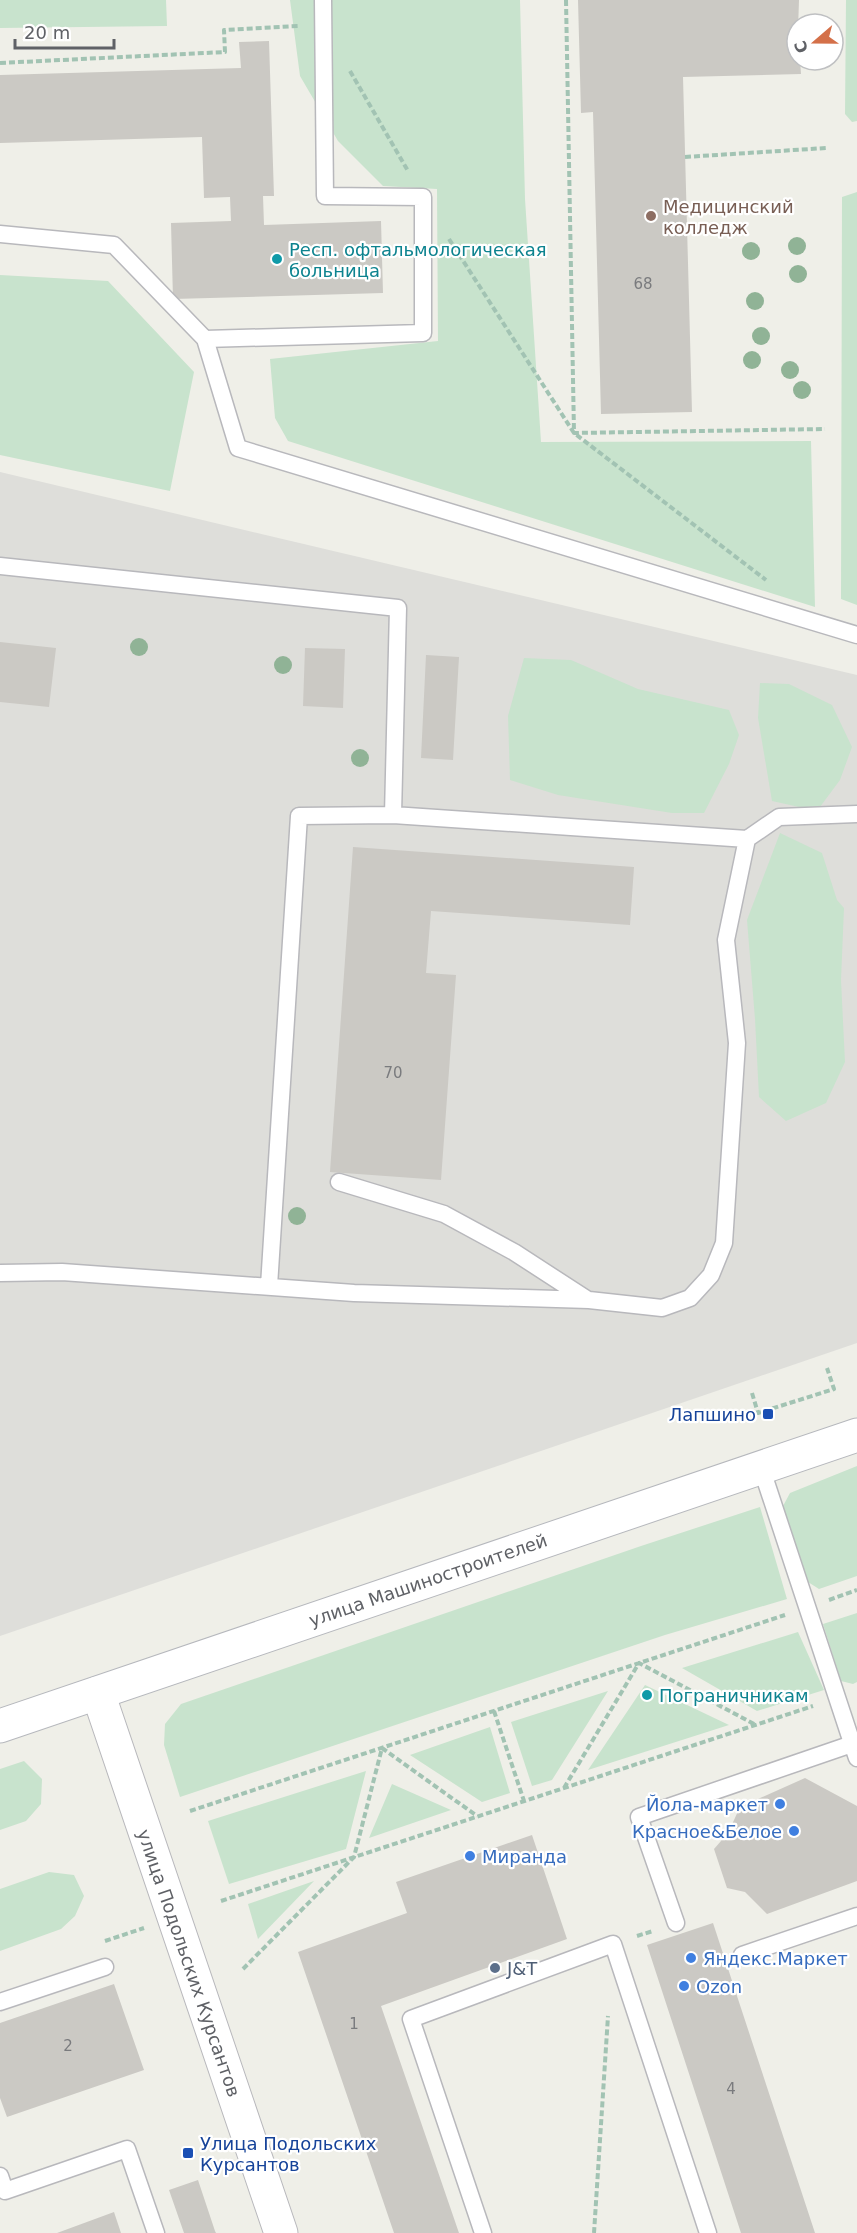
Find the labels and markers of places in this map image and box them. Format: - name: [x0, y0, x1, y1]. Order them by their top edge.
- place label: Медицинский колледж: [663, 196, 794, 238]
- marker: Медицинский колледж: [644, 209, 658, 223]
- place label: Респ. офтальмологическая больница: [289, 239, 547, 281]
- marker: Респ. офтальмологическая больница: [270, 252, 284, 266]
- place label: Лапшино: [669, 1404, 756, 1425]
- marker: Лапшино: [761, 1407, 775, 1421]
- place label: Пограничникам: [659, 1685, 809, 1706]
- marker: Пограничникам: [640, 1688, 654, 1702]
- place label: Йола-маркет: [646, 1794, 768, 1815]
- marker: Йола-маркет: [773, 1797, 787, 1811]
- place label: Красное&Белое: [632, 1821, 782, 1842]
- marker: Красное&Белое: [787, 1824, 801, 1838]
- place label: Миранда: [482, 1846, 567, 1867]
- marker: Миранда: [463, 1849, 477, 1863]
- place label: Яндекс.Маркет: [703, 1948, 848, 1969]
- marker: Яндекс.Маркет: [684, 1951, 698, 1965]
- place label: J&T: [506, 1958, 538, 1979]
- marker: J&T: [488, 1961, 502, 1975]
- place label: Ozon: [696, 1976, 742, 1997]
- marker: Ozon: [677, 1979, 691, 1993]
- place label: Улица Подольских Курсантов: [200, 2133, 377, 2175]
- marker: Улица Подольских Курсантов: [181, 2146, 195, 2160]

